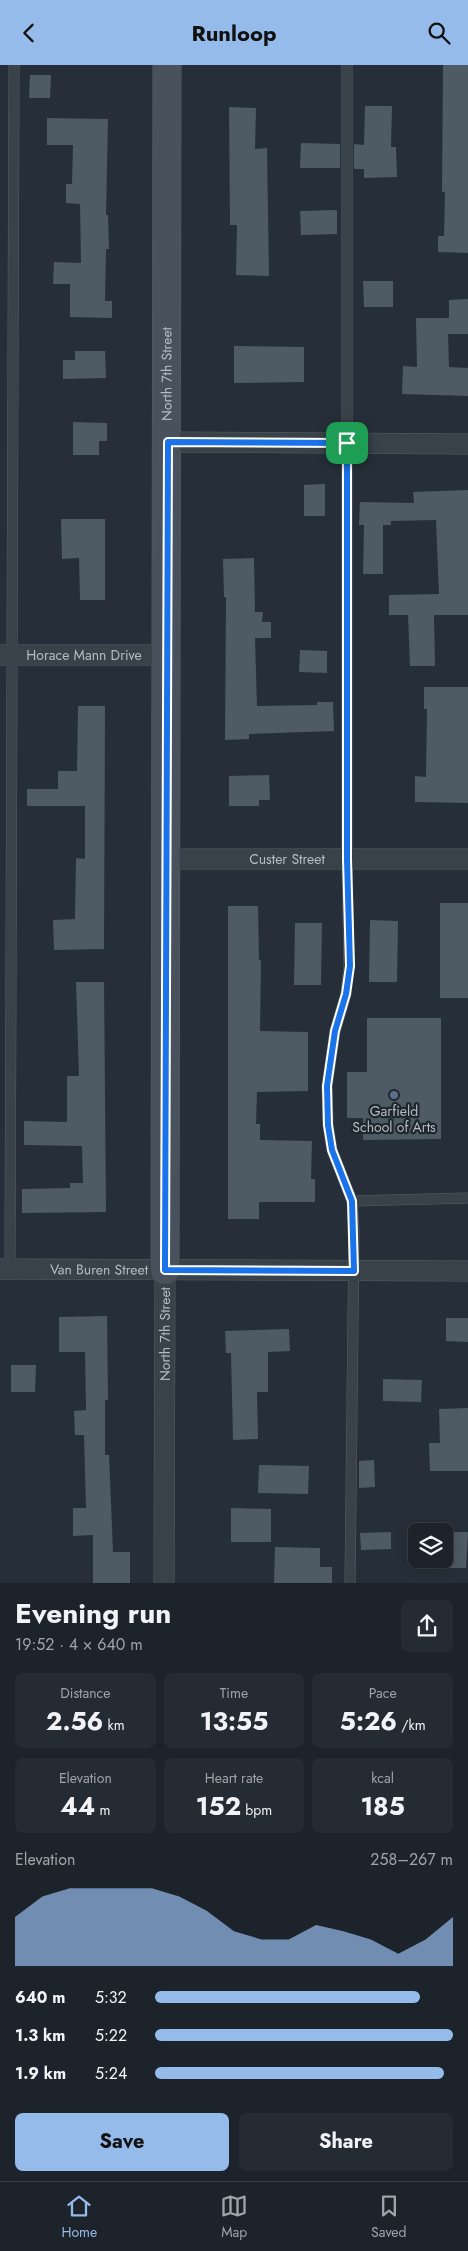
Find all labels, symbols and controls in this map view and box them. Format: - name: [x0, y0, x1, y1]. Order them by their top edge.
- text: Runloop: [191, 17, 277, 49]
- icon: back: [15, 19, 43, 47]
- icon: search: [425, 19, 453, 47]
- street label: North 7th Street: [156, 326, 177, 421]
- pin: [326, 422, 368, 464]
- icon: arrive: [333, 429, 361, 457]
- street label: Horace Mann Drive: [26, 645, 142, 665]
- street label: Custer Street: [249, 849, 325, 869]
- marker: Garfield School of Arts: [388, 1089, 400, 1101]
- place label: Garfield School of Arts: [352, 1101, 436, 1137]
- street label: Van Buren Street: [50, 1259, 149, 1280]
- street label: North 7th Street: [155, 1286, 175, 1381]
- map controls: [408, 1523, 453, 1568]
- button: layers: [408, 1523, 453, 1568]
- text: Evening run: [15, 1593, 171, 1634]
- button: share: [401, 1600, 453, 1652]
- text: 19:52 · 4 × 640 m: [15, 1633, 143, 1656]
- text: Distance: [60, 1683, 110, 1703]
- text: Time: [220, 1683, 248, 1703]
- text: Pace: [369, 1683, 397, 1703]
- text: 2.56: [46, 1703, 103, 1739]
- text: 13:55: [200, 1703, 268, 1739]
- text: 5:26: [340, 1703, 397, 1739]
- text: km: [103, 1715, 125, 1735]
- text: /km: [397, 1715, 426, 1735]
- text: Elevation: [59, 1768, 112, 1788]
- text: Heart rate: [205, 1768, 263, 1788]
- text: kcal: [371, 1768, 394, 1788]
- text: 44: [60, 1788, 95, 1824]
- text: 152: [196, 1788, 241, 1824]
- text: 185: [360, 1788, 405, 1824]
- text: m: [95, 1800, 110, 1820]
- text: bpm: [241, 1800, 272, 1820]
- text: Elevation: [15, 1848, 75, 1871]
- text: 258–267 m: [370, 1848, 453, 1871]
- text: 640 m: [15, 1986, 65, 2009]
- text: 5:32: [95, 1986, 127, 2009]
- text: 1.3 km: [15, 2024, 65, 2047]
- text: 5:22: [95, 2024, 127, 2047]
- text: 1.9 km: [15, 2062, 66, 2085]
- text: 5:24: [95, 2062, 127, 2085]
- button: Save: [15, 2113, 229, 2171]
- button: Share: [239, 2113, 453, 2171]
- tab: Home: [61, 2192, 97, 2242]
- tab: Map: [220, 2192, 248, 2242]
- tab: Saved: [371, 2192, 407, 2242]

